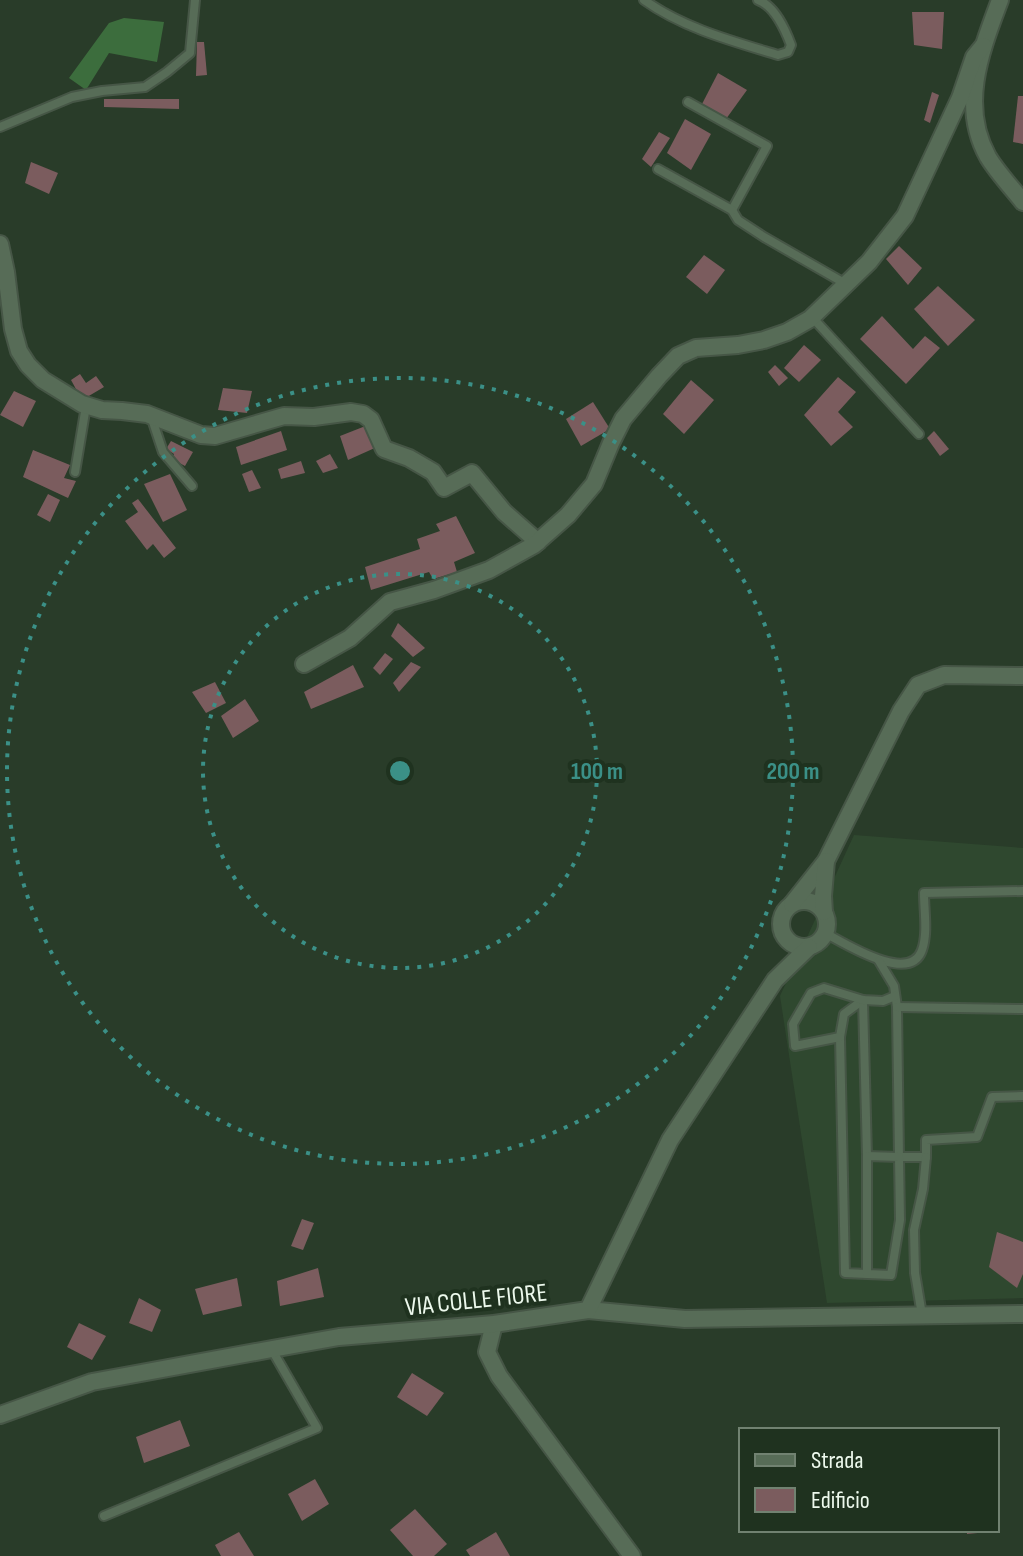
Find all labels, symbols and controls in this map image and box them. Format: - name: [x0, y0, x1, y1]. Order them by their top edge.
- centre of rings: [386, 757, 414, 785]
- text: 100 m: [571, 757, 623, 786]
- text: 200 m: [766, 757, 820, 786]
- street label: VIA COLLE FIORE: [404, 1278, 549, 1323]
- legend: [739, 1428, 999, 1532]
- text: Strada: [811, 1446, 864, 1475]
- text: Edificio: [811, 1486, 870, 1515]

